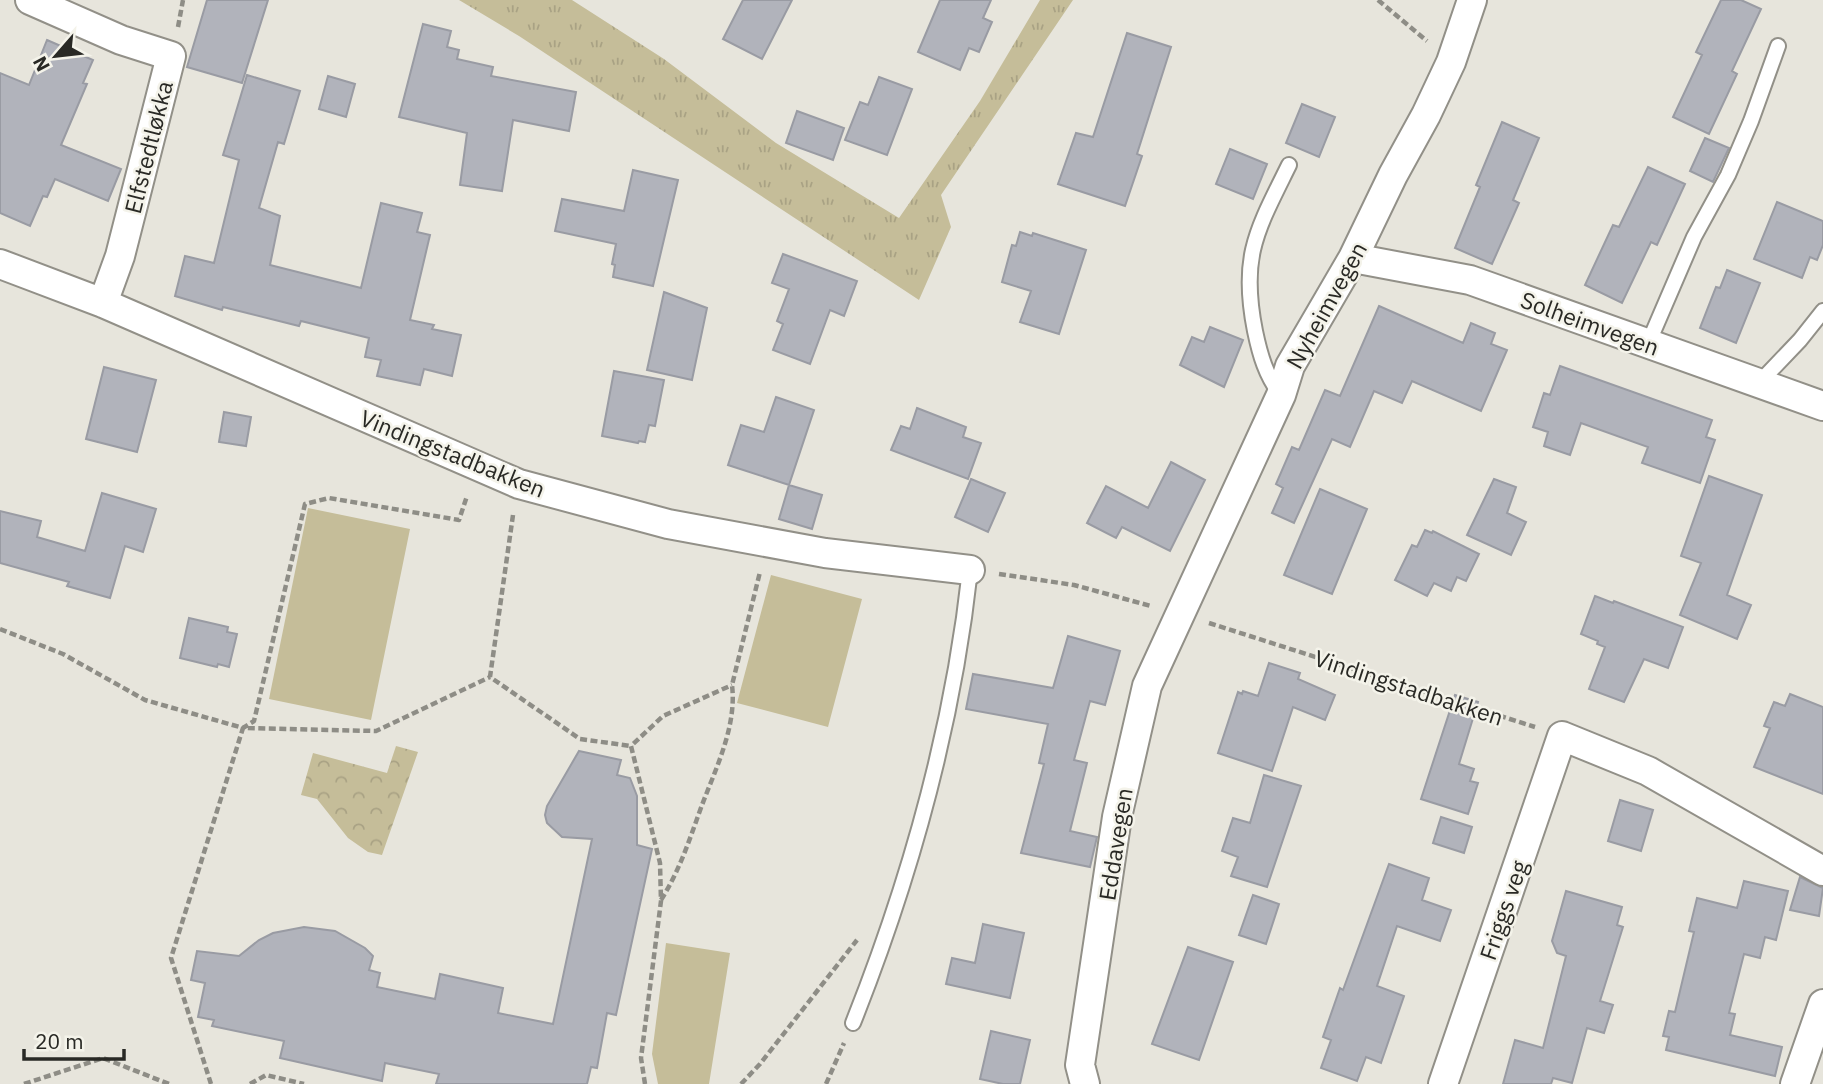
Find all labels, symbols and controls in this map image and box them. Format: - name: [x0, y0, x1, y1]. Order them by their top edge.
- north arrow: [21, 21, 91, 91]
- text: N: [27, 52, 55, 76]
- street label: Elfstedtløkka: [117, 77, 179, 217]
- street label: Nyheimvegen: [1279, 236, 1373, 374]
- street label: Solheimvegen: [1517, 284, 1663, 362]
- street label: Vindingstadbakken: [356, 402, 550, 504]
- street label: Vindingstadbakken: [1311, 642, 1507, 732]
- street label: Eddavegen: [1091, 786, 1139, 902]
- street label: Friggs veg: [1472, 856, 1534, 964]
- scale bar: [24, 1018, 124, 1062]
- text: 20 m: [35, 1027, 84, 1055]

